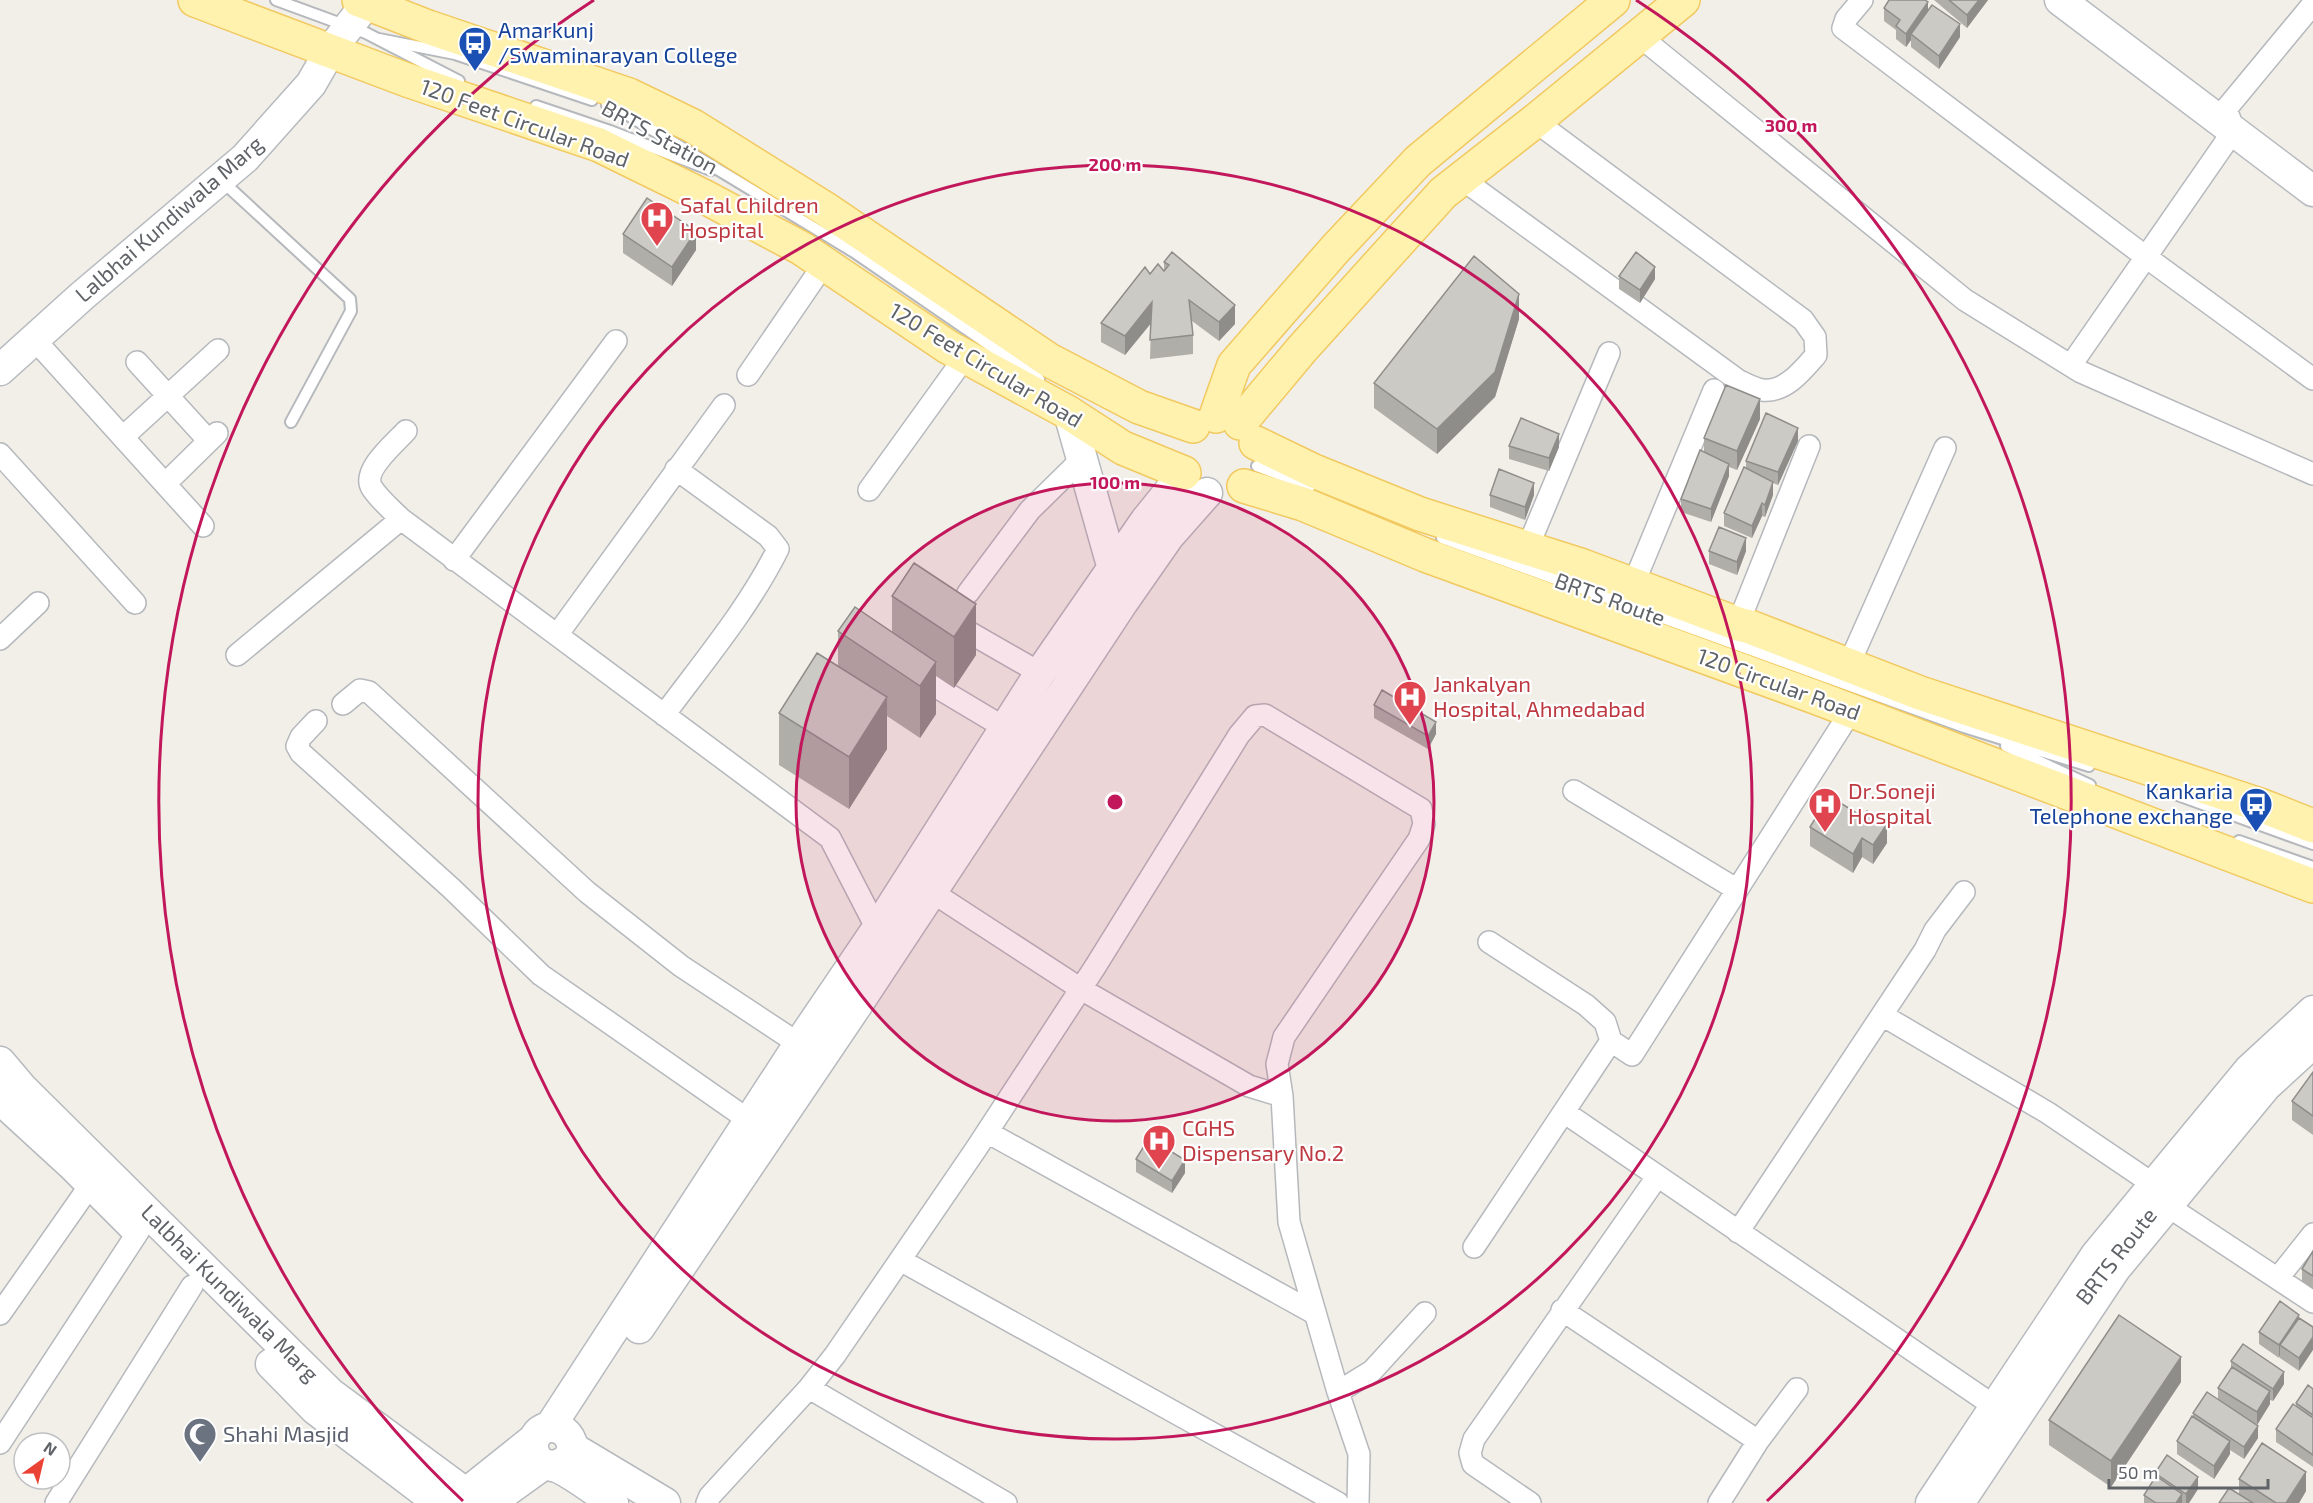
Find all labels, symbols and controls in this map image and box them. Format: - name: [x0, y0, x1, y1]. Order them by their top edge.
- place label: Amarkunj /Swaminarayan College: [498, 16, 737, 67]
- bus stop icon: Amarkunj /Swaminarayan College: [457, 25, 493, 72]
- street label: 120 Feet Circular Road: [417, 72, 633, 172]
- street label: BRTS Station: [598, 94, 723, 179]
- text: 300 m: [1765, 114, 1817, 136]
- street label: Lalbhai Kundiwala Marg: [69, 130, 267, 307]
- text: 200 m: [1089, 153, 1141, 175]
- place label: Safal Children Hospital: [680, 191, 819, 242]
- hospital icon: Safal Children Hospital: [639, 200, 675, 247]
- street label: 120 Feet Circular Road: [885, 296, 1088, 432]
- text: 100 m: [1090, 471, 1140, 493]
- street label: BRTS Route: [1552, 566, 1669, 630]
- street label: 120 Circular Road: [1694, 641, 1864, 725]
- place label: Jankalyan Hospital, Ahmedabad: [1433, 670, 1645, 721]
- hospital icon: Jankalyan Hospital, Ahmedabad: [1392, 679, 1428, 726]
- place label: Dr.Soneji Hospital: [1848, 777, 1936, 828]
- place label: Kankaria Telephone exchange: [2029, 777, 2233, 828]
- hospital icon: Dr.Soneji Hospital: [1807, 786, 1843, 833]
- bus stop icon: Kankaria Telephone exchange: [2238, 786, 2274, 833]
- centre of rings: [1105, 792, 1125, 812]
- place label: CGHS Dispensary No.2: [1182, 1114, 1344, 1165]
- hospital icon: CGHS Dispensary No.2: [1141, 1123, 1177, 1170]
- street label: Lalbhai Kundiwala Marg: [137, 1198, 325, 1386]
- street label: BRTS Route: [2069, 1202, 2161, 1309]
- mosque icon: Shahi Masjid: [182, 1416, 218, 1463]
- place label: Shahi Masjid: [223, 1420, 349, 1447]
- north arrow: [12, 1431, 72, 1491]
- text: N: [41, 1437, 61, 1459]
- scale bar: [2109, 1452, 2268, 1490]
- text: 50 m: [2118, 1461, 2158, 1483]

